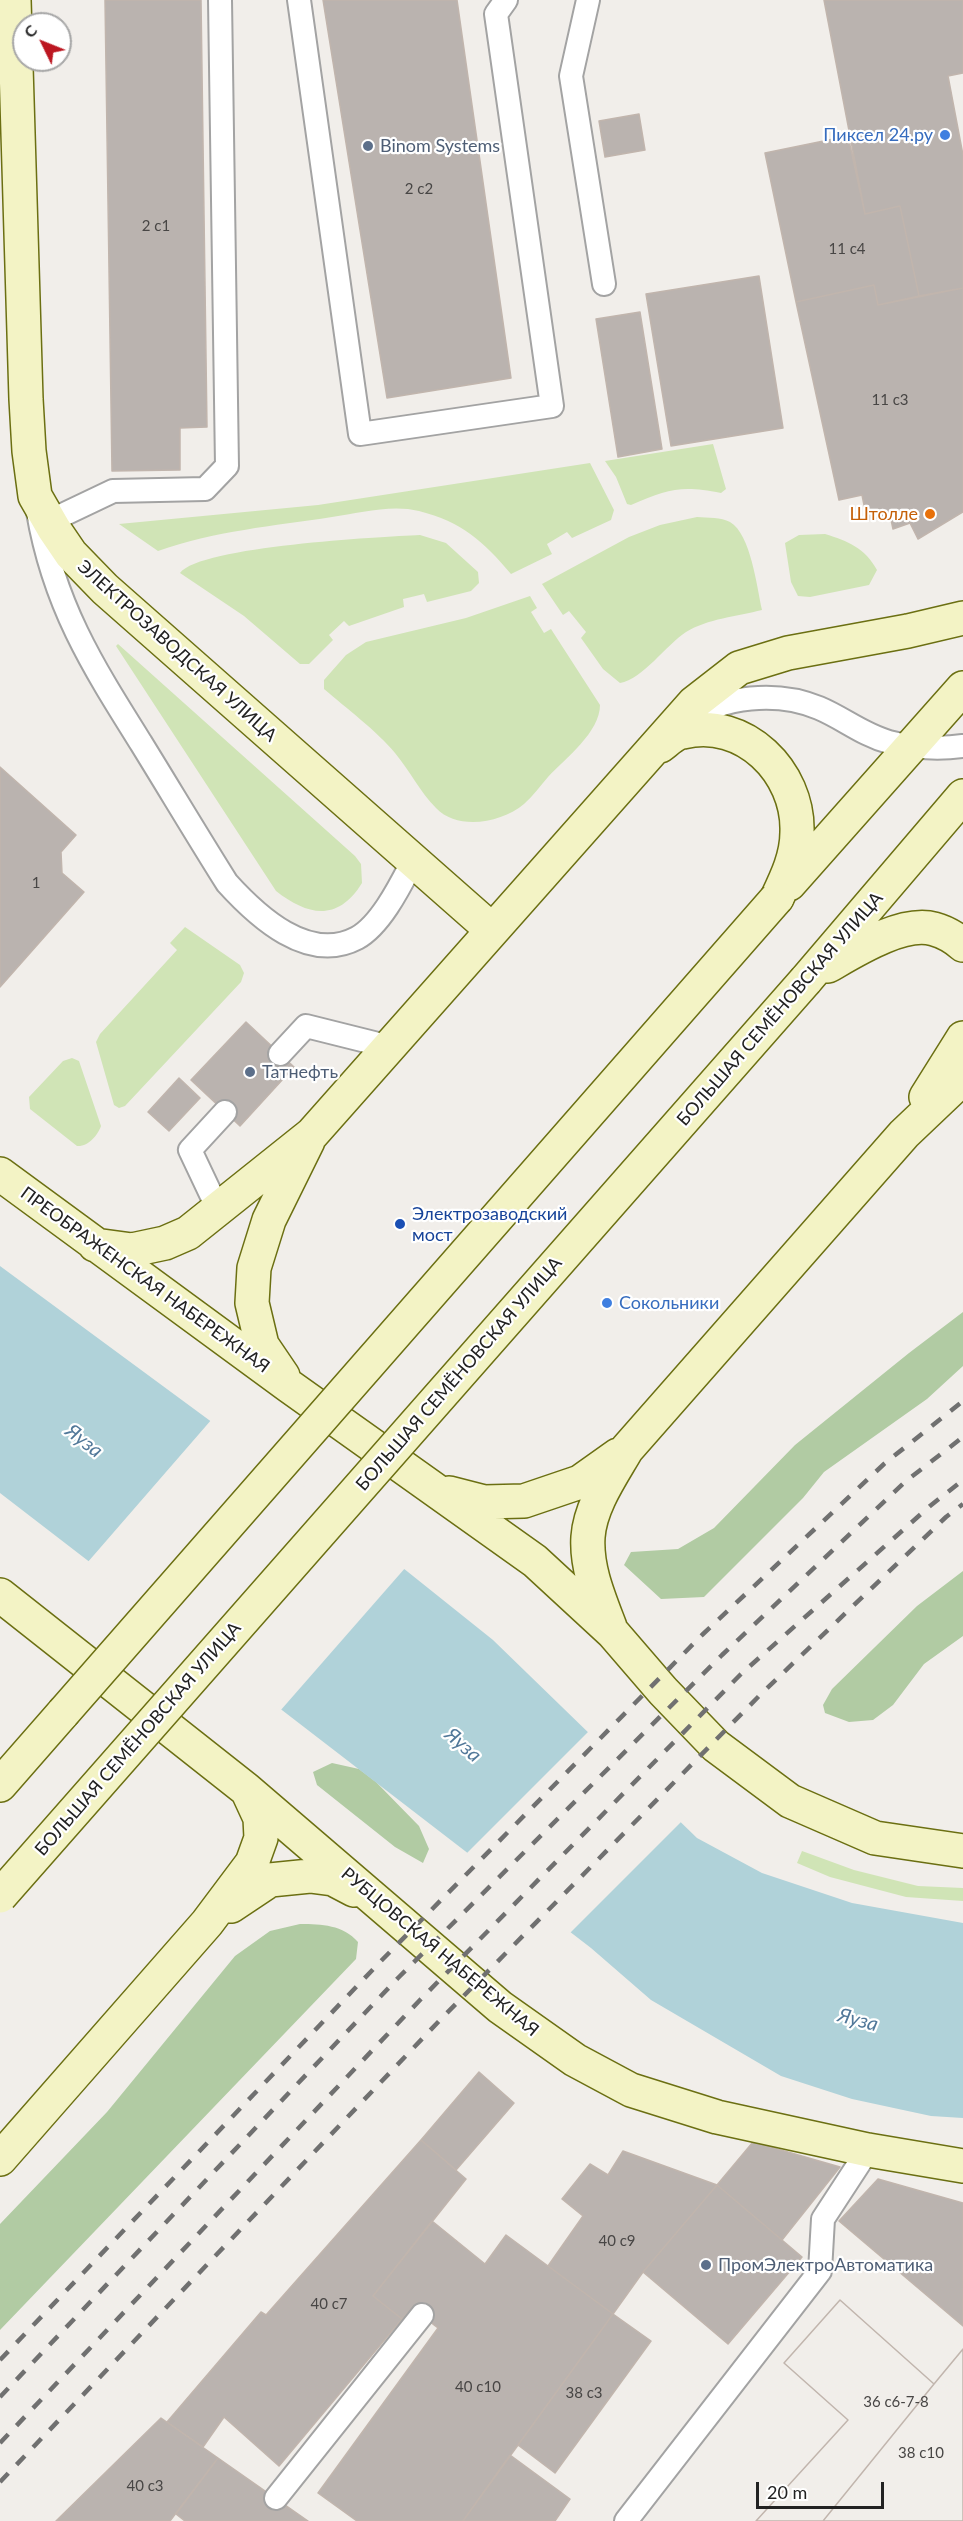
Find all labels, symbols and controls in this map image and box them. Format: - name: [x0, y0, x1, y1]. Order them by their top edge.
- north arrow: [12, 12, 72, 72]
- text: С: [19, 20, 40, 41]
- place label: Пиксел 24.ру: [823, 124, 933, 146]
- marker: Пиксел 24.ру: [938, 128, 952, 142]
- place label: Binom Systems: [380, 135, 500, 157]
- marker: Binom Systems: [361, 139, 375, 153]
- house number: 2 с2: [405, 180, 433, 198]
- house number: 2 с1: [142, 217, 170, 235]
- house number: 11 с4: [828, 240, 866, 258]
- house number: 11 с3: [871, 391, 909, 409]
- place label: Штолле: [850, 503, 918, 525]
- marker: Штолле: [923, 507, 937, 521]
- street label: ЭЛЕКТРОЗАВОДСКАЯ УЛИЦА: [73, 556, 281, 746]
- house number: 1: [32, 874, 40, 892]
- street label: БОЛЬШАЯ СЕМЁНОВСКАЯ УЛИЦА: [673, 888, 887, 1130]
- place label: Татнефть: [262, 1061, 338, 1083]
- marker: Татнефть: [243, 1065, 257, 1079]
- street label: ПРЕОБРАЖЕНСКАЯ НАБЕРЕЖНАЯ: [16, 1182, 274, 1378]
- place label: Электрозаводский мост: [412, 1203, 567, 1246]
- marker: Электрозаводский мост: [393, 1217, 407, 1231]
- street label: БОЛЬШАЯ СЕМЁНОВСКАЯ УЛИЦА: [352, 1253, 566, 1495]
- place label: Сокольники: [619, 1292, 719, 1314]
- marker: Сокольники: [600, 1296, 614, 1310]
- water label: Яуза: [61, 1419, 107, 1463]
- street label: БОЛЬШАЯ СЕМЁНОВСКАЯ УЛИЦА: [31, 1618, 245, 1860]
- water label: Яуза: [440, 1723, 486, 1767]
- street label: РУБЦОВСКАЯ НАБЕРЕЖНАЯ: [337, 1863, 543, 2041]
- water label: Яуза: [835, 2003, 881, 2037]
- house number: 40 c9: [598, 2232, 636, 2250]
- place label: ПромЭлектроАвтоматика: [718, 2254, 933, 2276]
- marker: ПромЭлектроАвтоматика: [699, 2258, 713, 2272]
- house number: 40 с7: [310, 2295, 348, 2313]
- house number: 40 с10: [455, 2378, 501, 2396]
- house number: 38 c3: [565, 2384, 603, 2402]
- house number: 36 с6-7-8: [863, 2393, 929, 2411]
- house number: 38 c10: [898, 2444, 944, 2462]
- scale bar: [759, 2470, 886, 2508]
- house number: 40 с3: [126, 2477, 164, 2495]
- text: 20 m: [767, 2481, 807, 2503]

